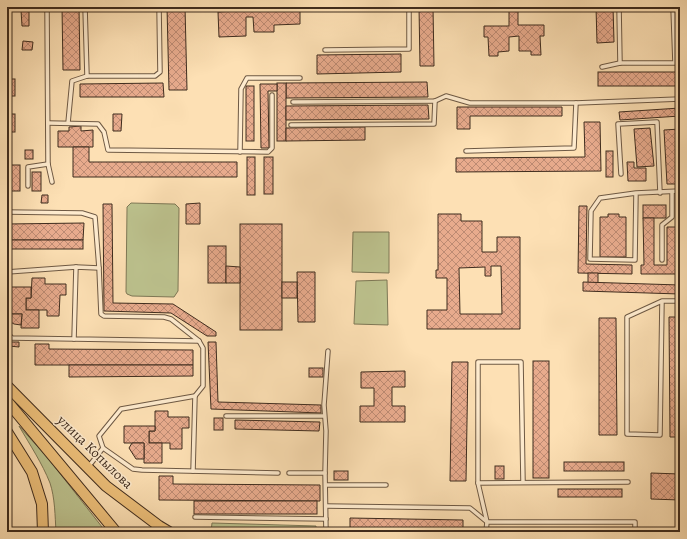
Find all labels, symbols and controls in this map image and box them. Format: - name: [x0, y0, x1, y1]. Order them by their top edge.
- street label: улица Копылова: [52, 410, 137, 493]

